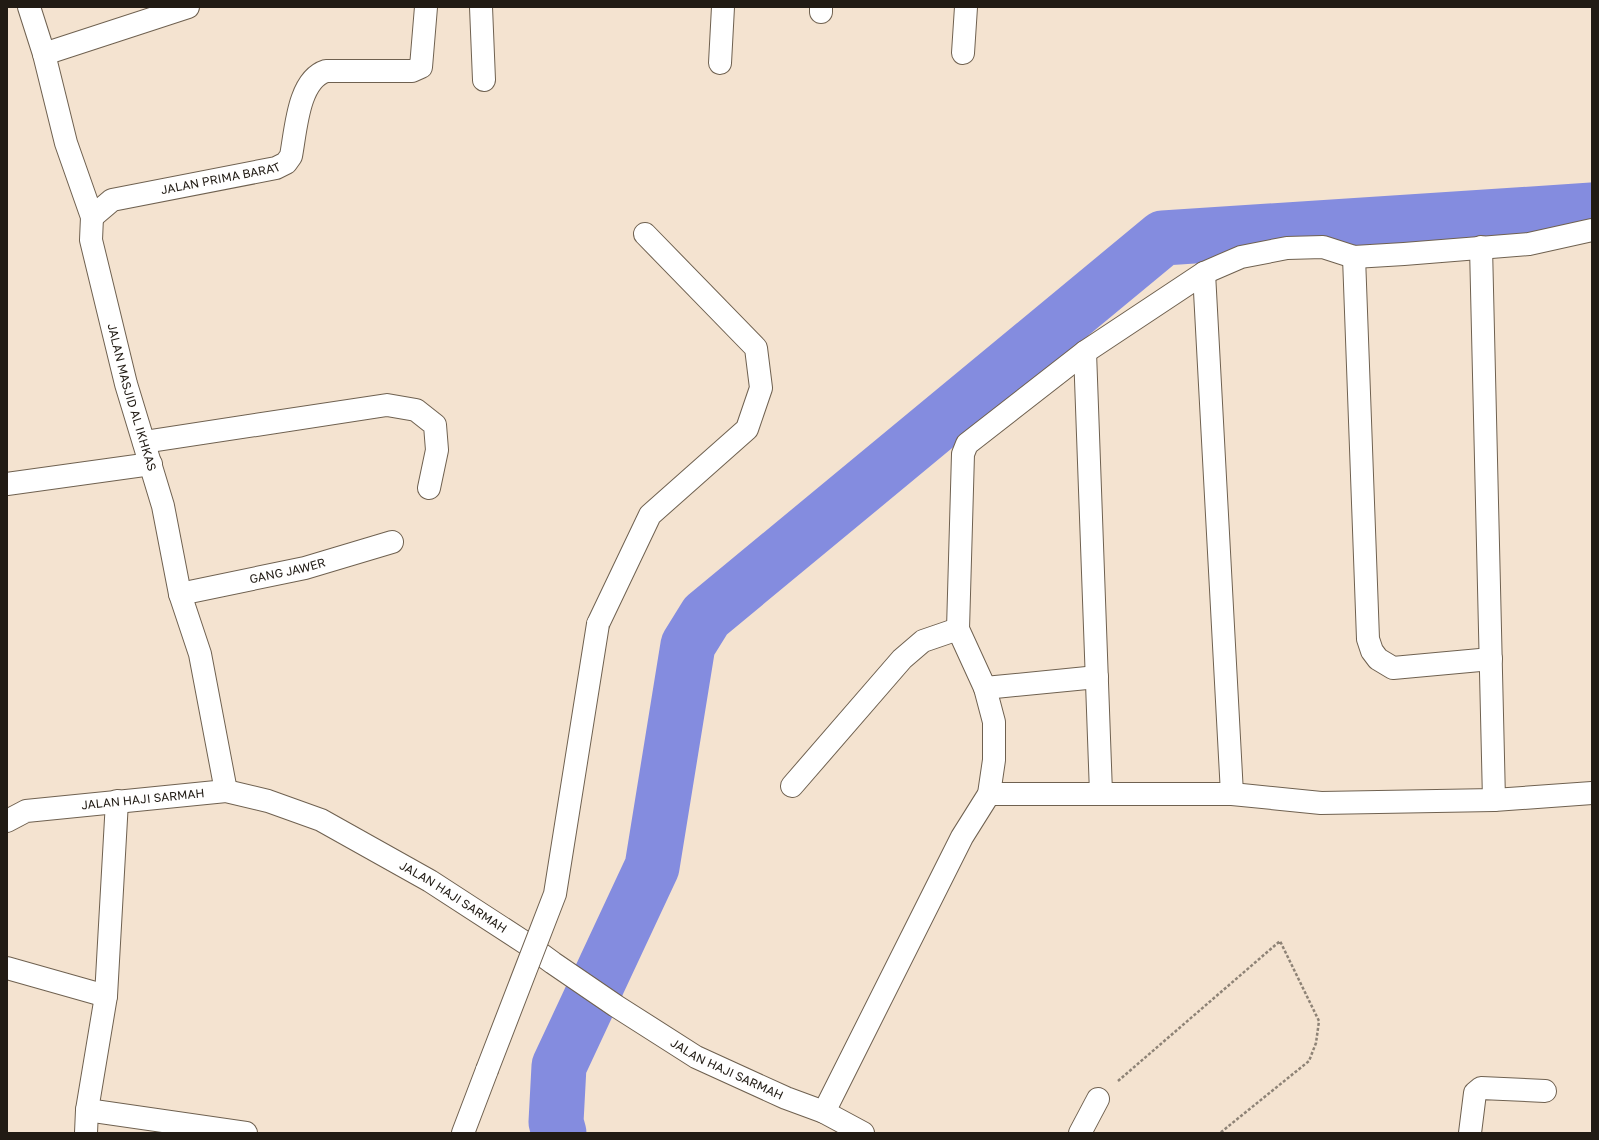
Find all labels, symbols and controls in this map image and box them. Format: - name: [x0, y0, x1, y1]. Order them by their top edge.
- street label: JALAN PRIMA BARAT: [160, 159, 284, 197]
- street label: JALAN MASJID AL IKHKAS: [105, 322, 160, 473]
- street label: GANG JAWER: [248, 554, 327, 586]
- street label: JALAN HAJI SARMAH: [81, 785, 205, 812]
- street label: JALAN HAJI SARMAH: [397, 858, 510, 936]
- street label: JALAN HAJI SARMAH: [668, 1035, 786, 1103]

